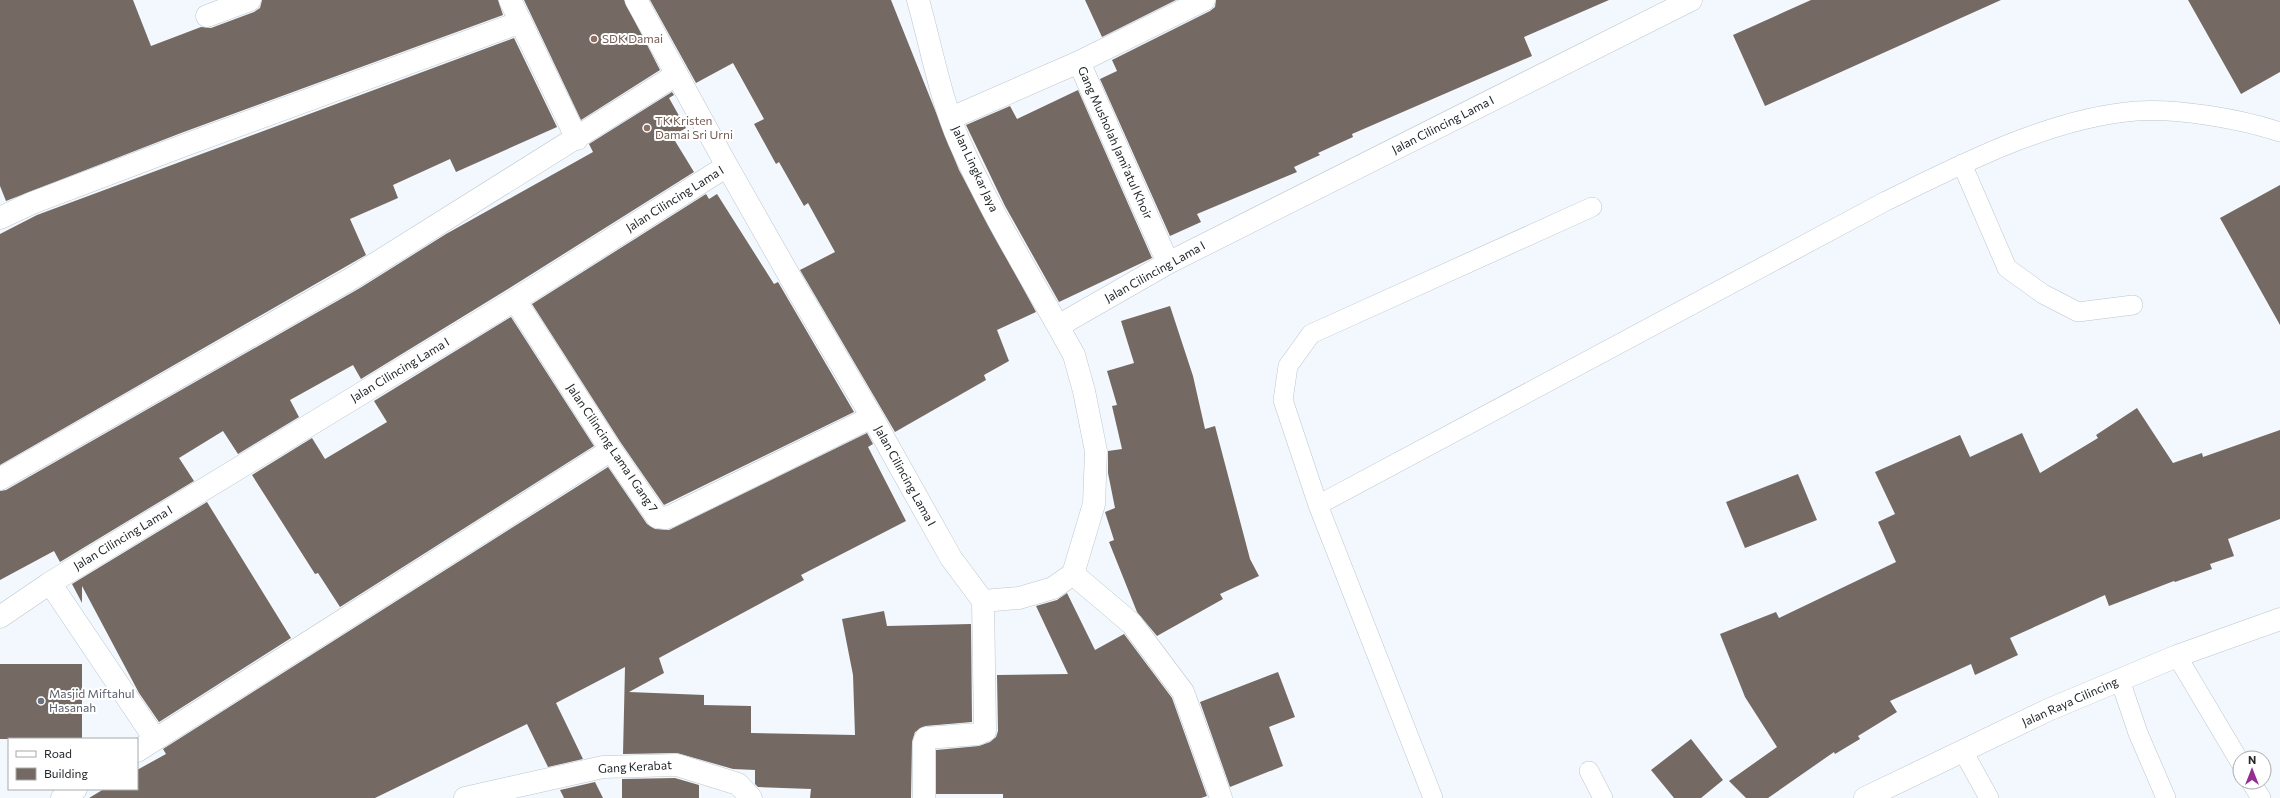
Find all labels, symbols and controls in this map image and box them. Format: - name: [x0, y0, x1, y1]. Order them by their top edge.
- place label: SDK Damai: [602, 31, 663, 45]
- marker: SDK Damai: [589, 34, 599, 44]
- street label: Gang Musholah Jami'atul Khoir: [1075, 64, 1156, 222]
- street label: Jalan Cilincing Lama I: [1389, 92, 1496, 157]
- place label: TK Kristen Damai Sri Urni: [655, 113, 733, 141]
- marker: TK Kristen Damai Sri Urni: [642, 123, 652, 133]
- street label: Jalan Lingkar Jaya: [949, 123, 1002, 214]
- street label: Jalan Cilincing Lama I: [623, 162, 727, 235]
- street label: Jalan Cilincing Lama I: [1102, 238, 1208, 305]
- street label: Jalan Cilincing Lama I: [348, 334, 452, 405]
- street label: Jalan Cilincing Lama I Gang 7: [564, 380, 661, 515]
- street label: Jalan Cilincing Lama I: [872, 423, 939, 529]
- street label: Jalan Cilincing Lama I: [71, 502, 175, 573]
- street label: Jalan Raya Cilincing: [2019, 673, 2121, 730]
- place label: Masjid Miftahul Hasanah: [49, 686, 135, 714]
- marker: Masjid Miftahul Hasanah: [36, 696, 46, 706]
- legend: [8, 738, 138, 790]
- text: Road: [44, 746, 72, 760]
- north arrow: [2232, 750, 2272, 790]
- text: N: [2248, 753, 2256, 766]
- street label: Gang Kerabat: [598, 757, 672, 775]
- text: Building: [44, 766, 88, 780]

